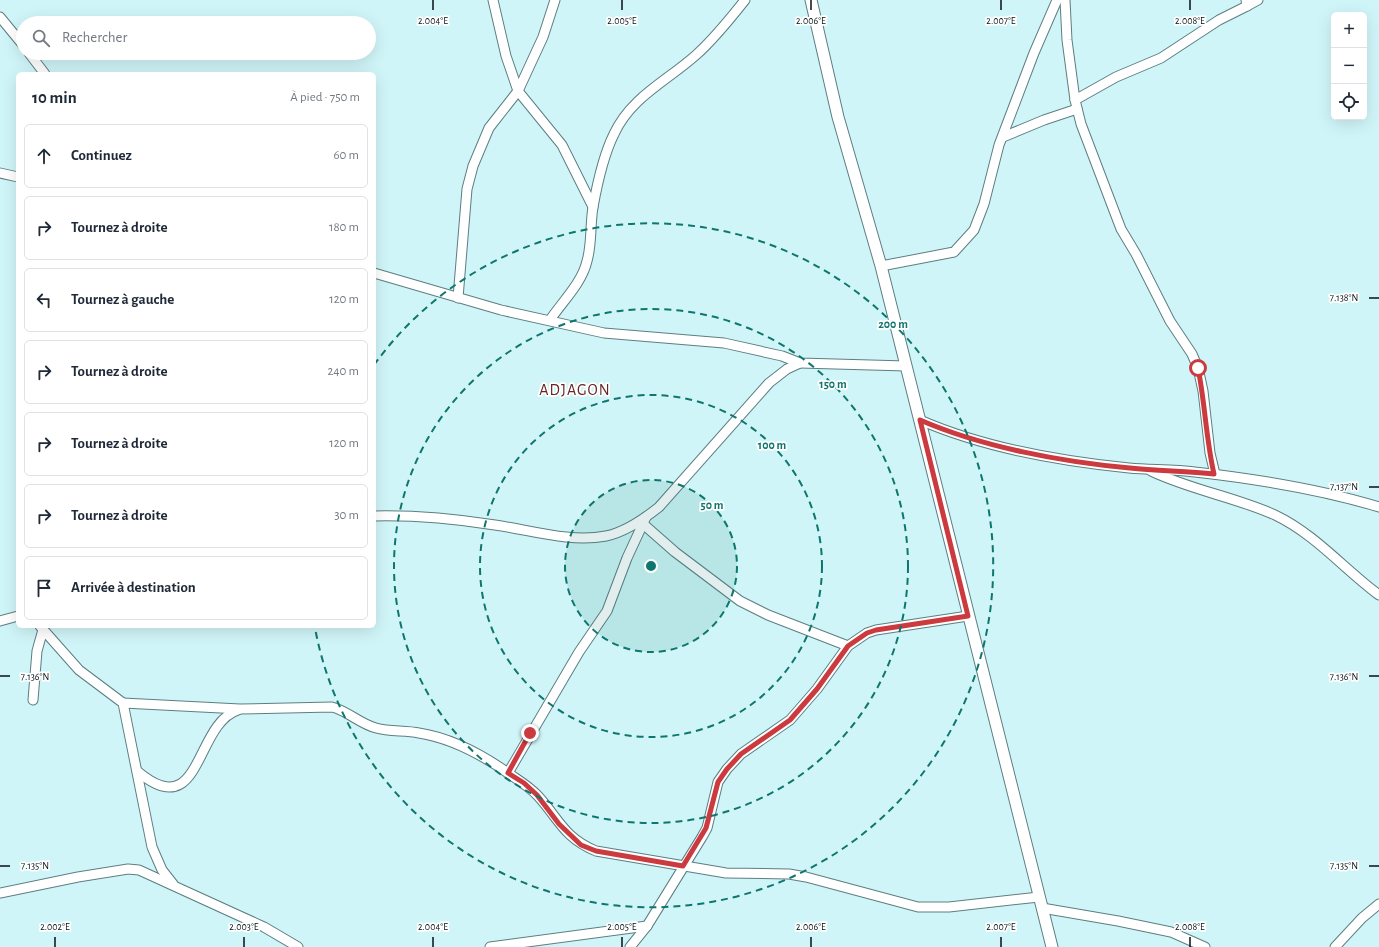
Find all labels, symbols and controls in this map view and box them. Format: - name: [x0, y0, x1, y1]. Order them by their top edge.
- map controls: [1331, 12, 1367, 120]
- button: +: [1331, 12, 1367, 48]
- search box: [16, 16, 376, 60]
- text: 2.004°E: [418, 16, 448, 26]
- text: 2.005°E: [607, 16, 637, 26]
- text: 2.006°E: [796, 16, 826, 26]
- text: 2.007°E: [986, 16, 1016, 26]
- text: 2.008°E: [1175, 16, 1205, 26]
- icon: search: [30, 27, 52, 49]
- text: Rechercher: [62, 30, 127, 45]
- button: −: [1331, 48, 1367, 84]
- button: locate: [1331, 84, 1367, 120]
- text: 10 min: [32, 89, 77, 106]
- text: À pied · 750 m: [290, 91, 360, 104]
- icon: ahead: [33, 145, 55, 167]
- text: Continuez: [71, 148, 132, 163]
- text: 60 m: [333, 149, 359, 162]
- icon: right: [33, 217, 55, 239]
- text: Tournez à droite: [71, 220, 168, 235]
- text: 180 m: [329, 221, 359, 234]
- icon: left: [33, 289, 55, 311]
- text: Tournez à gauche: [71, 292, 174, 307]
- text: 120 m: [329, 293, 359, 306]
- text: 7.138°N: [1330, 293, 1358, 303]
- text: 200 m: [878, 318, 908, 330]
- route start: [1189, 359, 1207, 377]
- icon: right: [33, 361, 55, 383]
- text: Tournez à droite: [71, 364, 168, 379]
- text: 240 m: [327, 365, 359, 378]
- text: 150 m: [819, 378, 847, 390]
- district label: ADJAGON: [539, 382, 611, 398]
- icon: right: [33, 433, 55, 455]
- text: Tournez à droite: [71, 436, 168, 451]
- text: 120 m: [329, 437, 359, 450]
- text: 100 m: [758, 439, 786, 451]
- text: 7.137°N: [1330, 482, 1358, 492]
- text: 50 m: [701, 499, 724, 511]
- icon: right: [33, 505, 55, 527]
- text: Tournez à droite: [71, 508, 168, 523]
- text: 30 m: [334, 509, 359, 522]
- centre of rings: [644, 559, 658, 573]
- icon: arrive: [33, 577, 55, 599]
- text: Arrivée à destination: [71, 580, 196, 595]
- text: 7.136°N: [21, 672, 49, 682]
- text: 7.136°N: [1330, 672, 1358, 682]
- route end: [521, 724, 539, 742]
- text: 7.135°N: [21, 861, 49, 871]
- text: 7.135°N: [1330, 861, 1358, 871]
- text: 2.002°E: [40, 922, 70, 932]
- text: 2.003°E: [229, 922, 259, 932]
- text: 2.004°E: [418, 922, 448, 932]
- text: 2.005°E: [607, 922, 637, 932]
- text: 2.006°E: [796, 922, 826, 932]
- text: 2.007°E: [986, 922, 1016, 932]
- text: 2.008°E: [1175, 922, 1205, 932]

